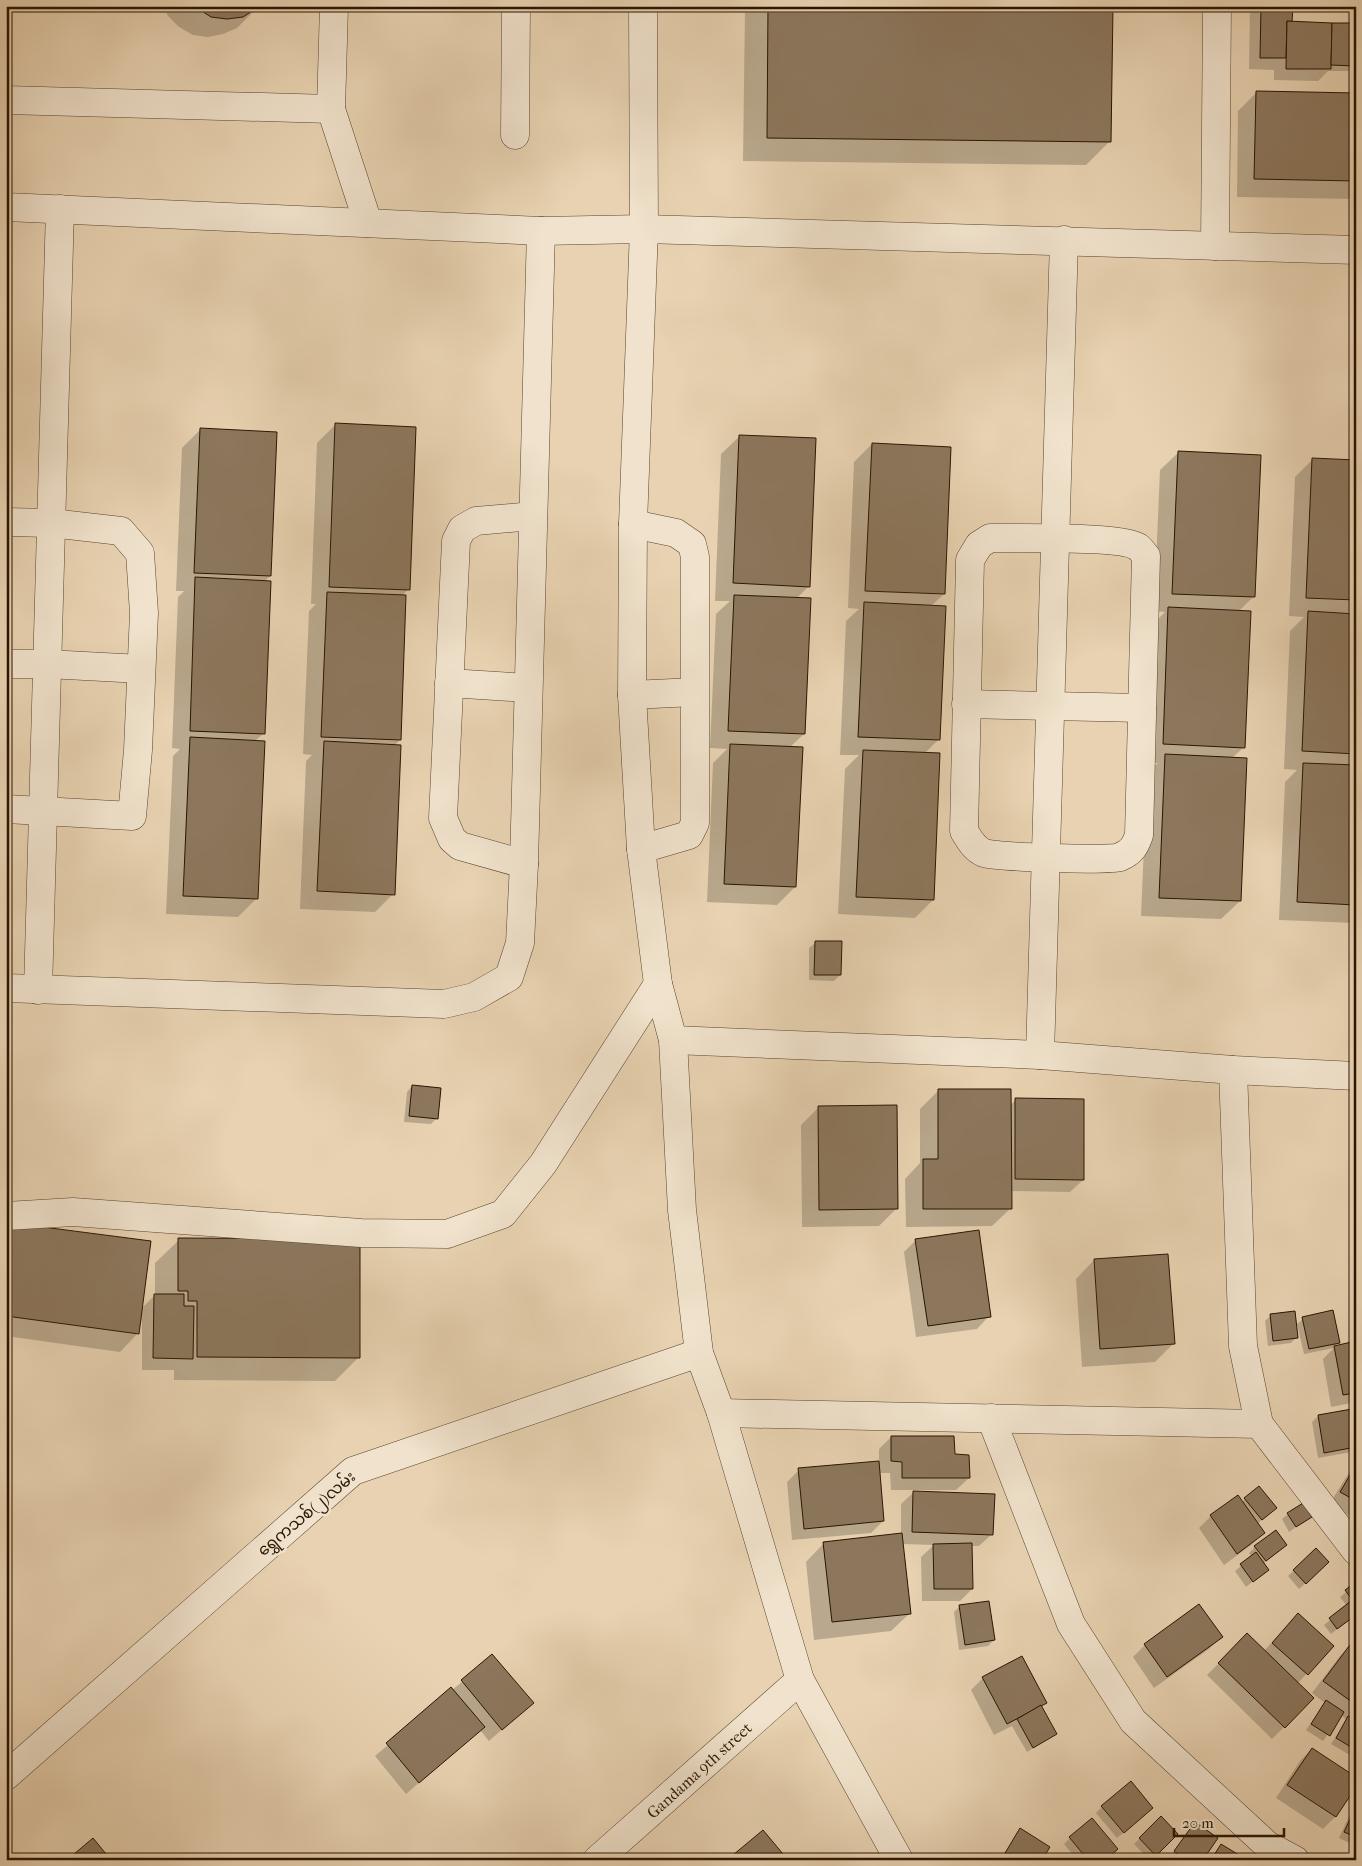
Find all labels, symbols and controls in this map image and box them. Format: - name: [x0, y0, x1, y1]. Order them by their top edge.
- street label: ရွှေကသစ်(၂)လမ်း: [252, 1465, 362, 1563]
- street label: Gandama 9th street: [643, 1718, 756, 1822]
- scale bar: [1174, 1806, 1284, 1838]
- text: 20 m: [1182, 1814, 1214, 1832]

